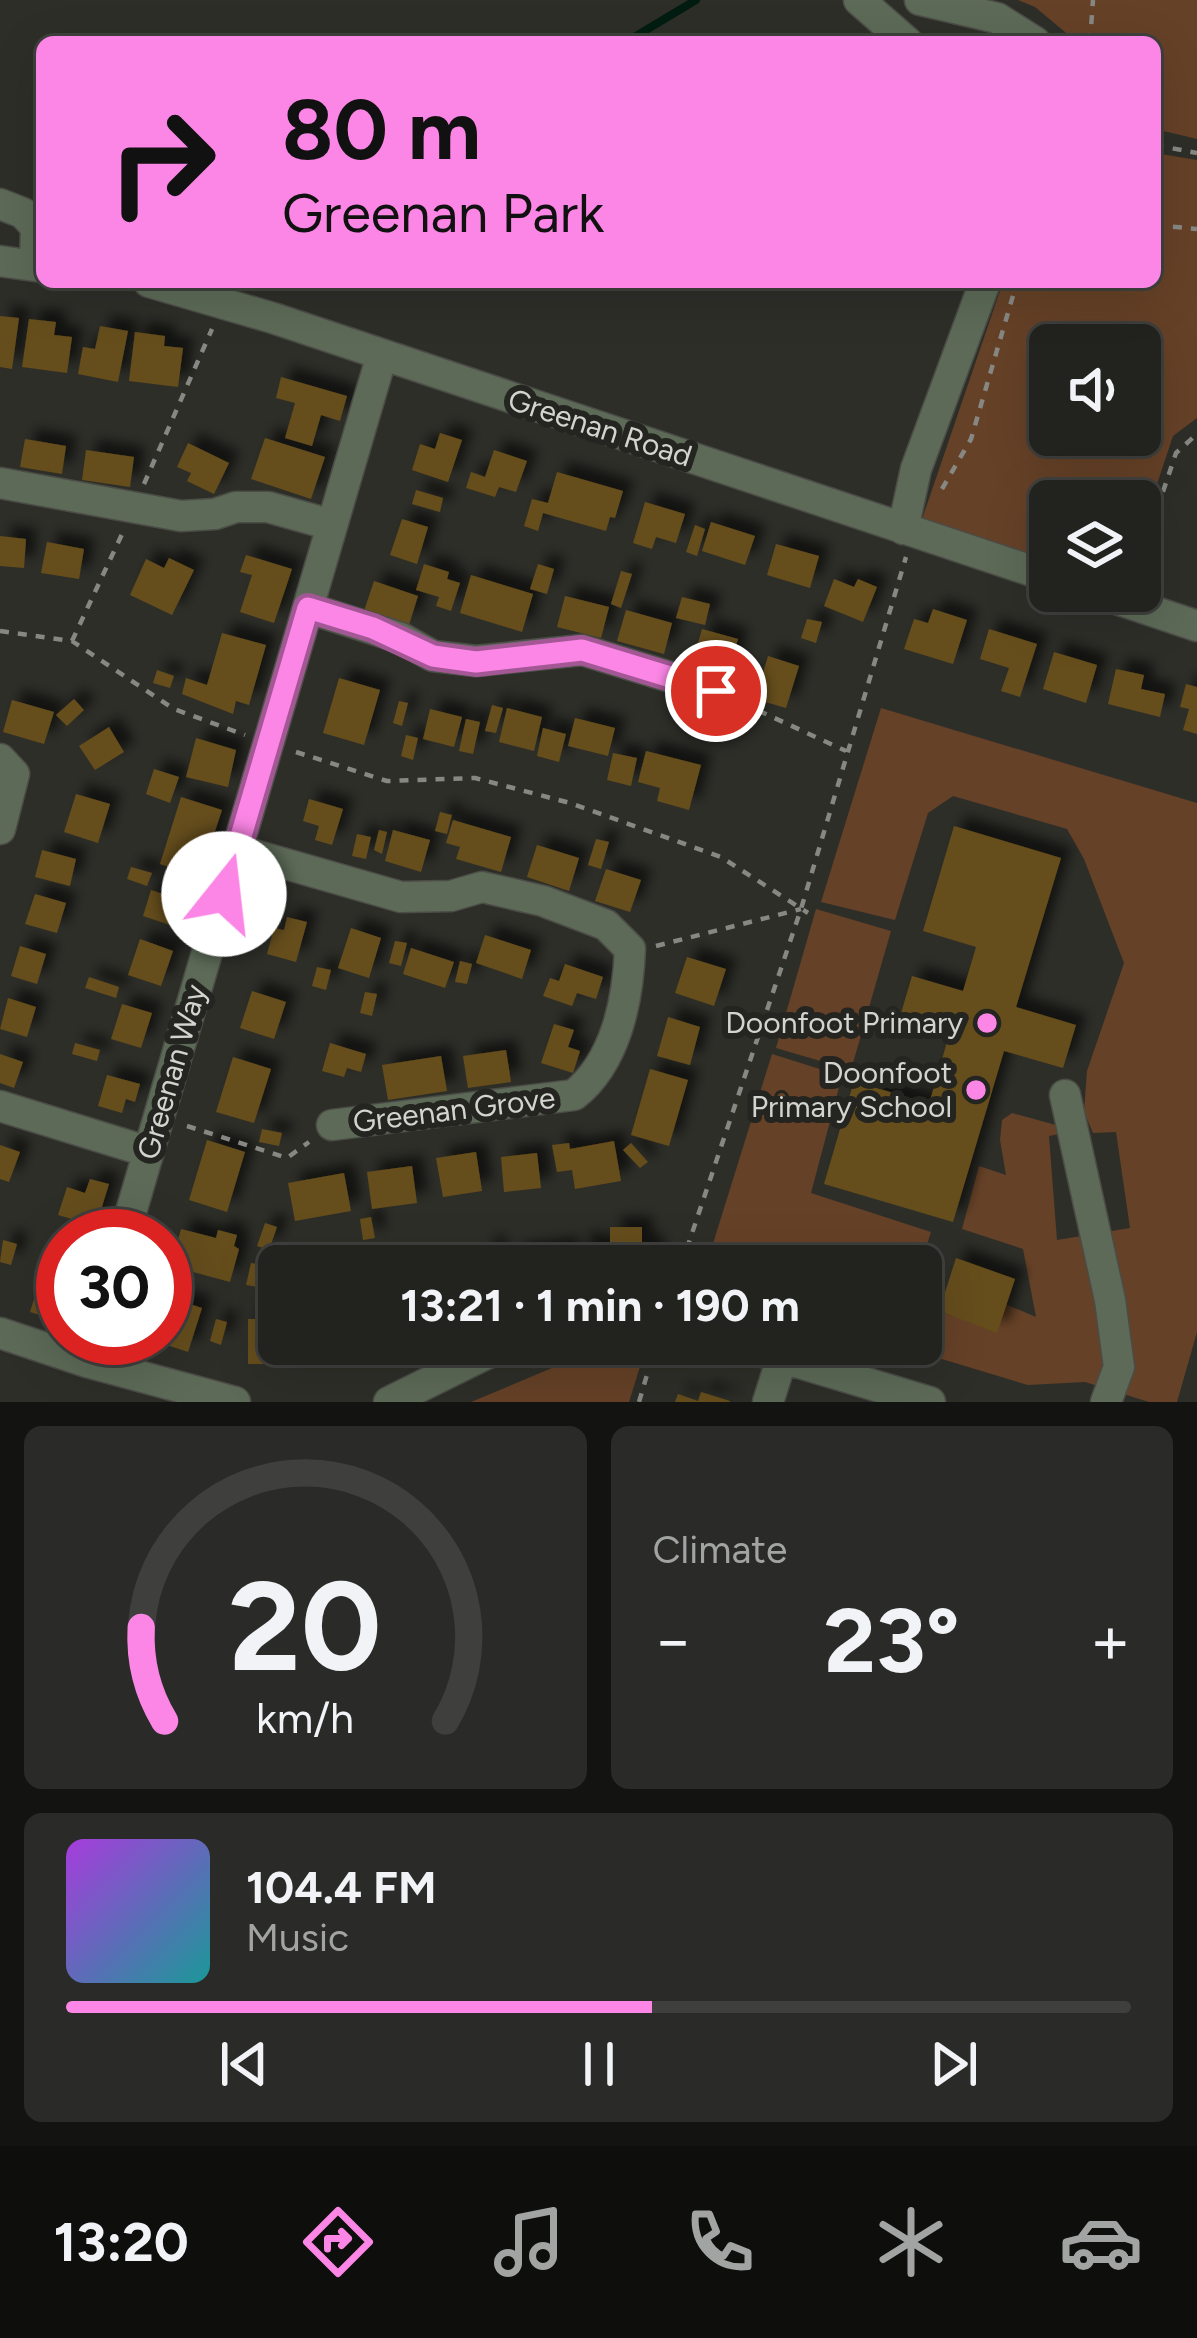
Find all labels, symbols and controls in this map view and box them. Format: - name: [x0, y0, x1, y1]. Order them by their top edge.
- text: 80 m: [282, 79, 481, 180]
- icon: right: [84, 84, 240, 240]
- text: Greenan Park: [282, 181, 604, 246]
- map controls: [1029, 324, 1161, 612]
- button: sound: [1029, 324, 1161, 456]
- street label: Greenan Road: [504, 380, 697, 475]
- button: layers: [1029, 480, 1161, 612]
- pin: [665, 640, 767, 742]
- icon: arrive: [683, 658, 749, 724]
- position arrow: [161, 831, 287, 957]
- street label: Greenan Way: [129, 980, 214, 1164]
- place label: Doonfoot Primary: [725, 1004, 963, 1041]
- marker: Doonfoot Primary: [974, 1010, 1000, 1036]
- place label: Doonfoot Primary School: [751, 1054, 952, 1125]
- marker: Doonfoot Primary School: [963, 1077, 989, 1103]
- street label: Greenan Grove: [351, 1079, 557, 1140]
- speed limit sign: 30: [36, 1209, 192, 1365]
- text: 13:21 · 1 min · 190 m: [400, 1278, 800, 1332]
- text: Climate: [653, 1526, 787, 1573]
- text: 20: [229, 1551, 382, 1701]
- text: 23°: [824, 1586, 960, 1695]
- text: −: [653, 1600, 694, 1680]
- text: +: [1090, 1600, 1131, 1680]
- text: km/h: [256, 1691, 354, 1743]
- text: 104.4 FM: [246, 1860, 437, 1914]
- text: Music: [246, 1914, 349, 1961]
- icon: previous: [211, 2031, 277, 2097]
- icon: pause: [566, 2031, 632, 2097]
- icon: next: [921, 2031, 987, 2097]
- icon: directions: [296, 2200, 380, 2284]
- icon: music: [487, 2200, 571, 2284]
- icon: phone: [678, 2200, 762, 2284]
- icon: climate: [869, 2200, 953, 2284]
- icon: car: [1059, 2200, 1143, 2284]
- text: 13:20: [53, 2210, 189, 2275]

